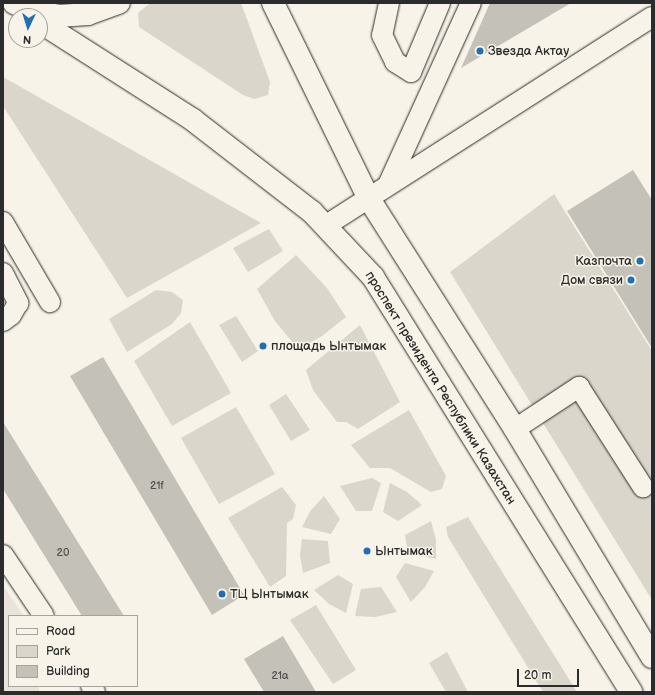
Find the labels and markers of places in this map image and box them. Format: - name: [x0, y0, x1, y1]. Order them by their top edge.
- place label: Звезда Актау: [488, 43, 569, 59]
- marker: Звезда Актау: [475, 46, 485, 56]
- place label: Казпочта: [575, 253, 632, 269]
- marker: Казпочта: [635, 256, 645, 266]
- place label: Дом связи: [561, 272, 623, 288]
- marker: Дом связи: [626, 275, 636, 285]
- place label: площадь Ынтымак: [271, 338, 387, 354]
- marker: площадь Ынтымак: [258, 341, 268, 351]
- place label: Ынтымак: [375, 543, 433, 559]
- marker: Ынтымак: [362, 546, 372, 556]
- place label: ТЦ Ынтымак: [230, 586, 309, 602]
- marker: ТЦ Ынтымак: [217, 589, 227, 599]

